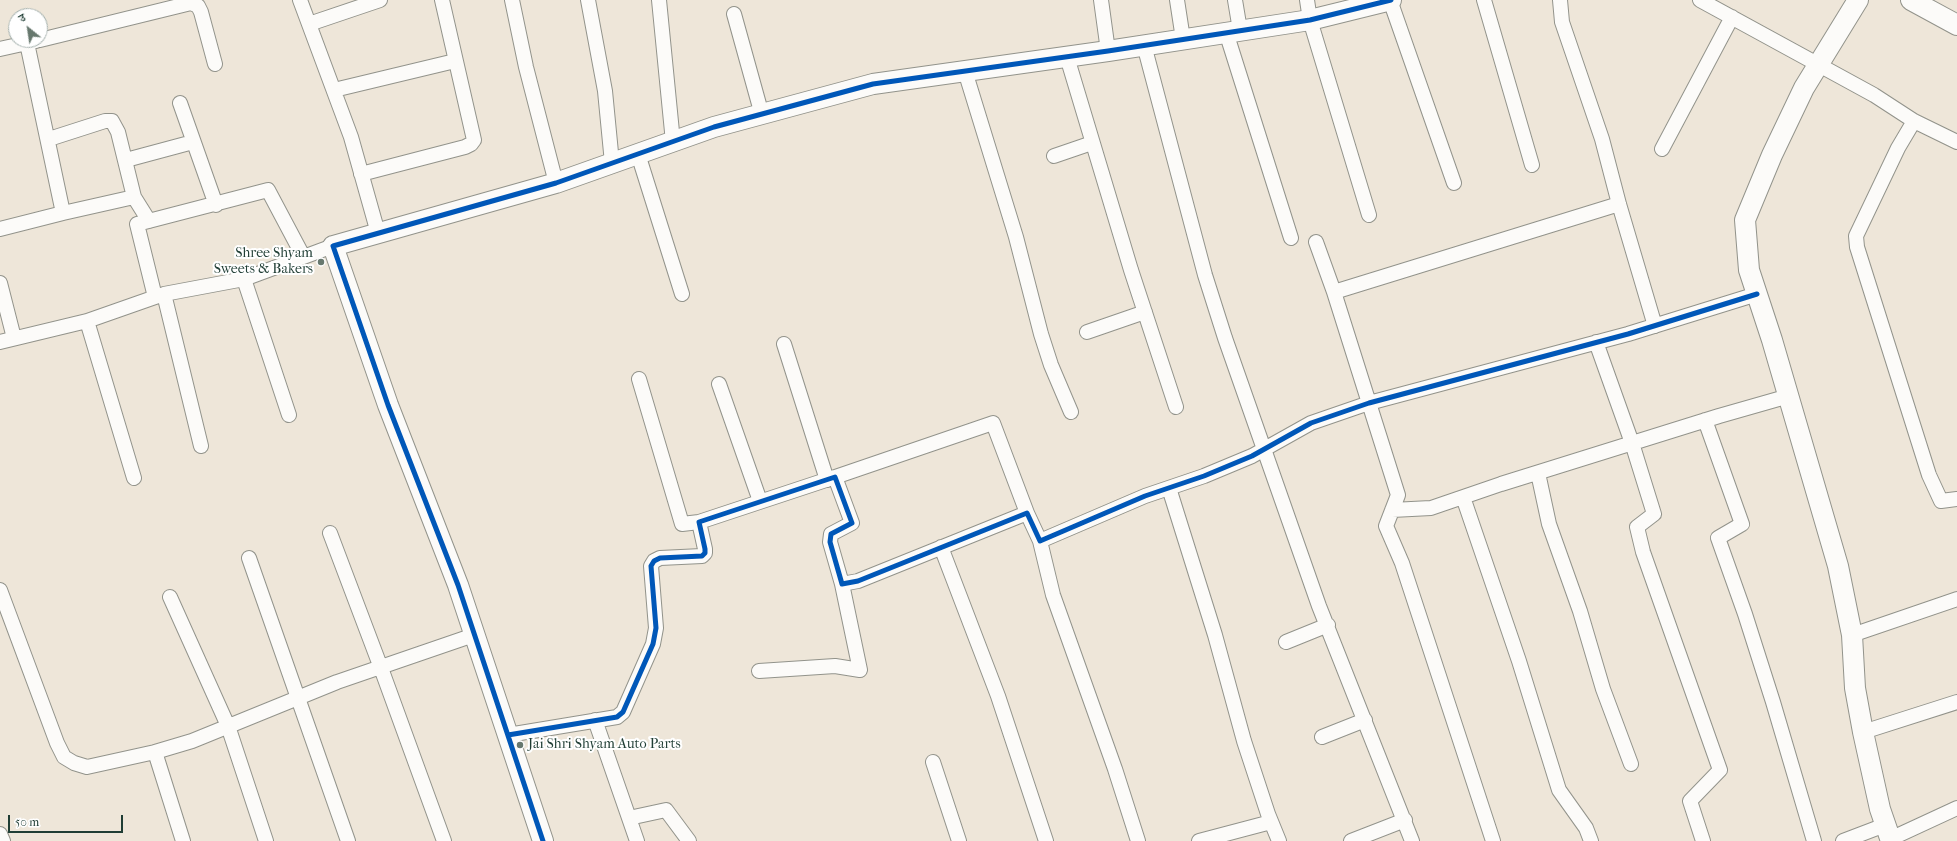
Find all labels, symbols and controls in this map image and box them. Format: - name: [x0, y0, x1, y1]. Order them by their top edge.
- north arrow: [8, 8, 48, 48]
- text: उ: [17, 11, 28, 25]
- place label: Shree Shyam Sweets & Bakers: [214, 246, 313, 278]
- marker: Shree Shyam Sweets & Bakers: [316, 257, 326, 267]
- place label: Jai Shri Shyam Auto Parts: [528, 737, 681, 753]
- marker: Jai Shri Shyam Auto Parts: [515, 740, 525, 750]
- scale bar: [10, 807, 125, 833]
- text: 50 m: [15, 815, 39, 829]

